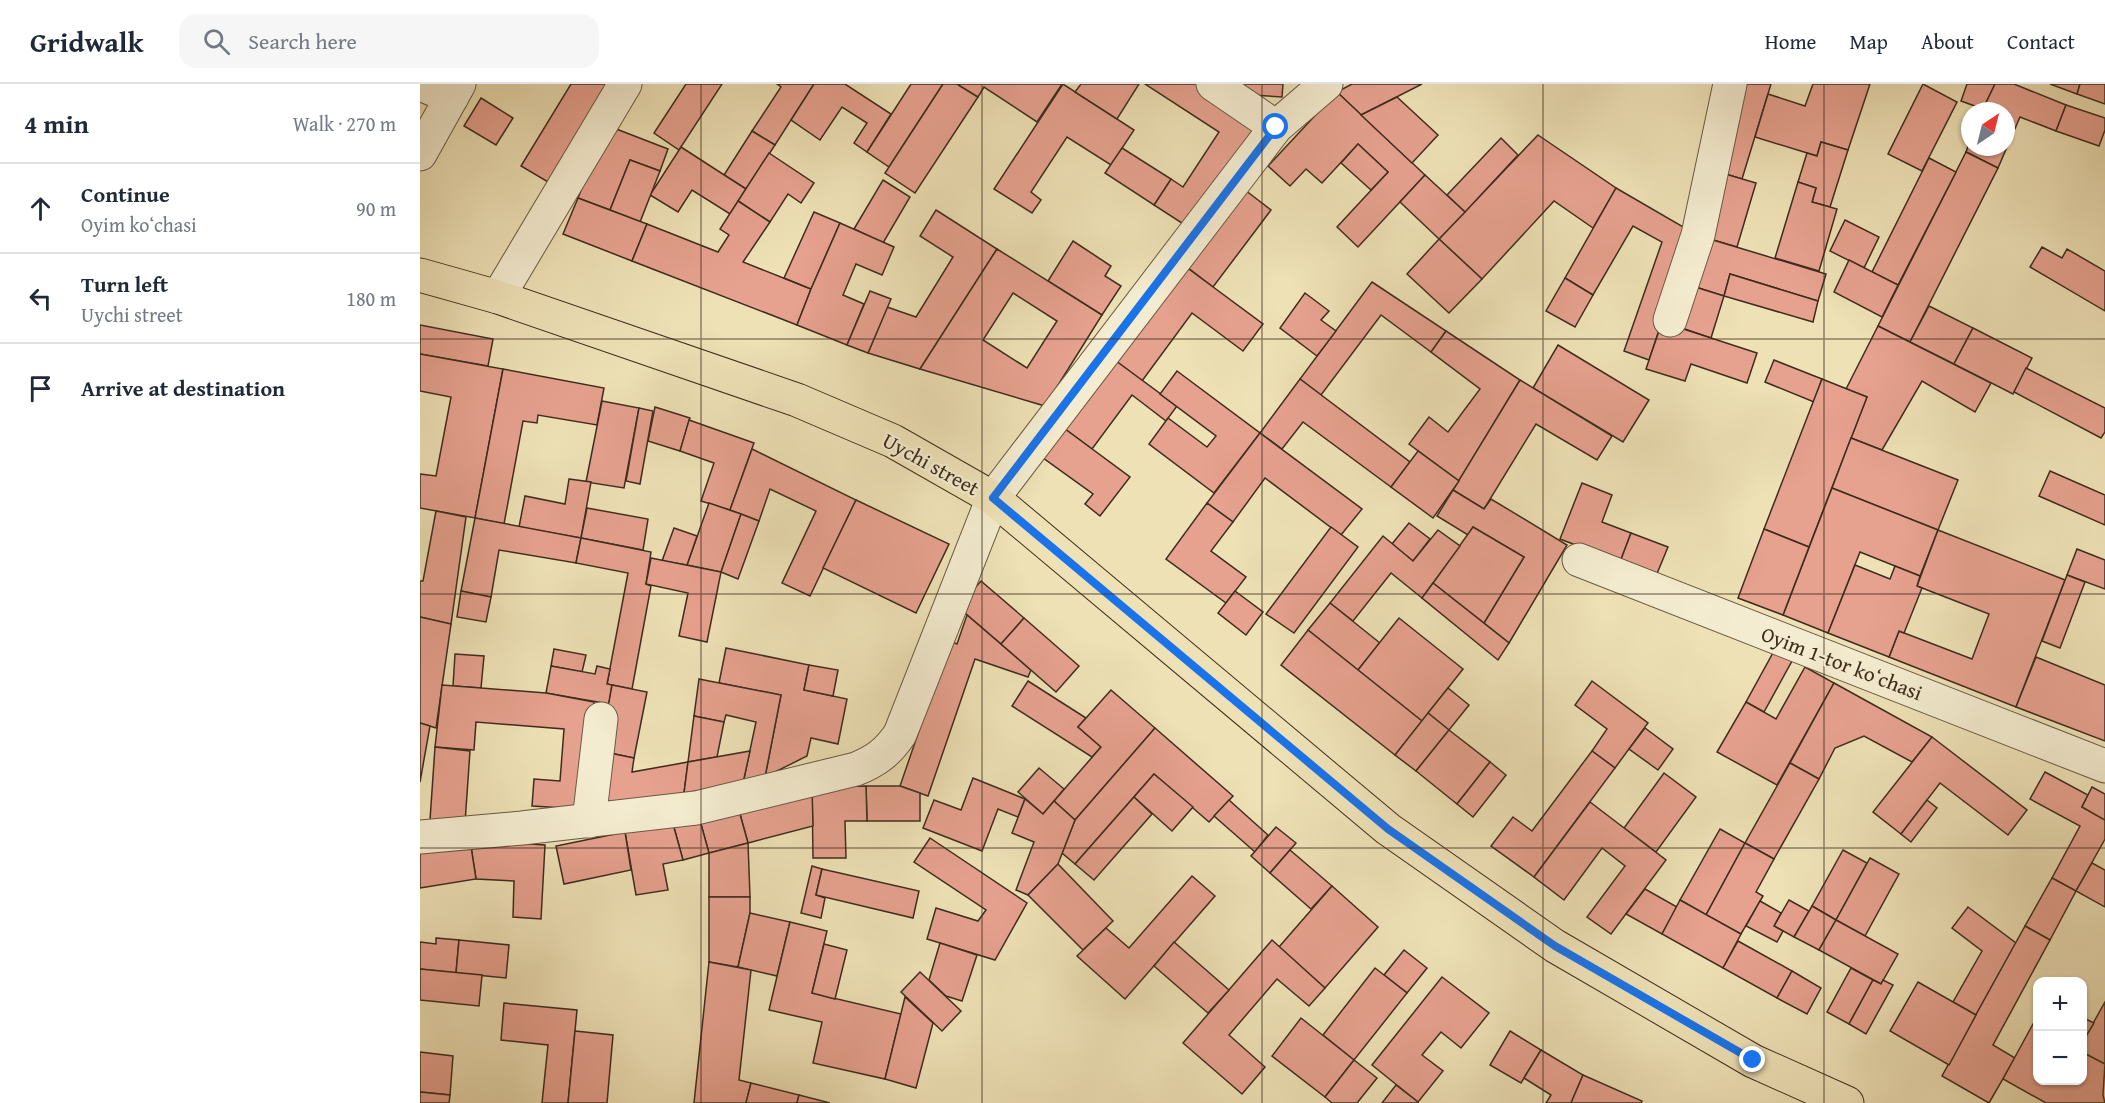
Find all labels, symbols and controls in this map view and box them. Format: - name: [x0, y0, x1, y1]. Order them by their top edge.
- search box: [179, 14, 599, 68]
- text: Gridwalk: [30, 21, 143, 62]
- icon: search: [200, 25, 233, 58]
- text: Search here: [248, 25, 357, 57]
- text: Home: [1765, 26, 1816, 57]
- text: Map: [1849, 26, 1888, 57]
- text: About: [1921, 26, 1974, 57]
- text: Contact: [2007, 26, 2075, 57]
- north arrow: [1961, 102, 2015, 156]
- text: 4 min: [24, 104, 89, 143]
- text: Walk · 270 m: [293, 109, 396, 138]
- route start: [1262, 113, 1288, 139]
- text: Continue: [81, 178, 170, 210]
- icon: ahead: [24, 192, 57, 225]
- text: 90 m: [356, 194, 396, 223]
- text: Oyim koʻchasi: [81, 210, 197, 239]
- text: Turn left: [81, 268, 168, 300]
- icon: left: [24, 282, 57, 315]
- text: 180 m: [346, 284, 396, 313]
- text: Uychi street: [81, 300, 183, 329]
- icon: arrive: [24, 372, 57, 405]
- text: Arrive at destination: [81, 372, 285, 404]
- street label: Uychi street: [877, 425, 986, 504]
- street label: Oyim 1-tor koʻchasi: [1757, 618, 1927, 708]
- map controls: [2033, 977, 2087, 1085]
- button: +: [2033, 977, 2087, 1031]
- button: −: [2033, 1031, 2087, 1085]
- route end: [1739, 1046, 1765, 1072]

